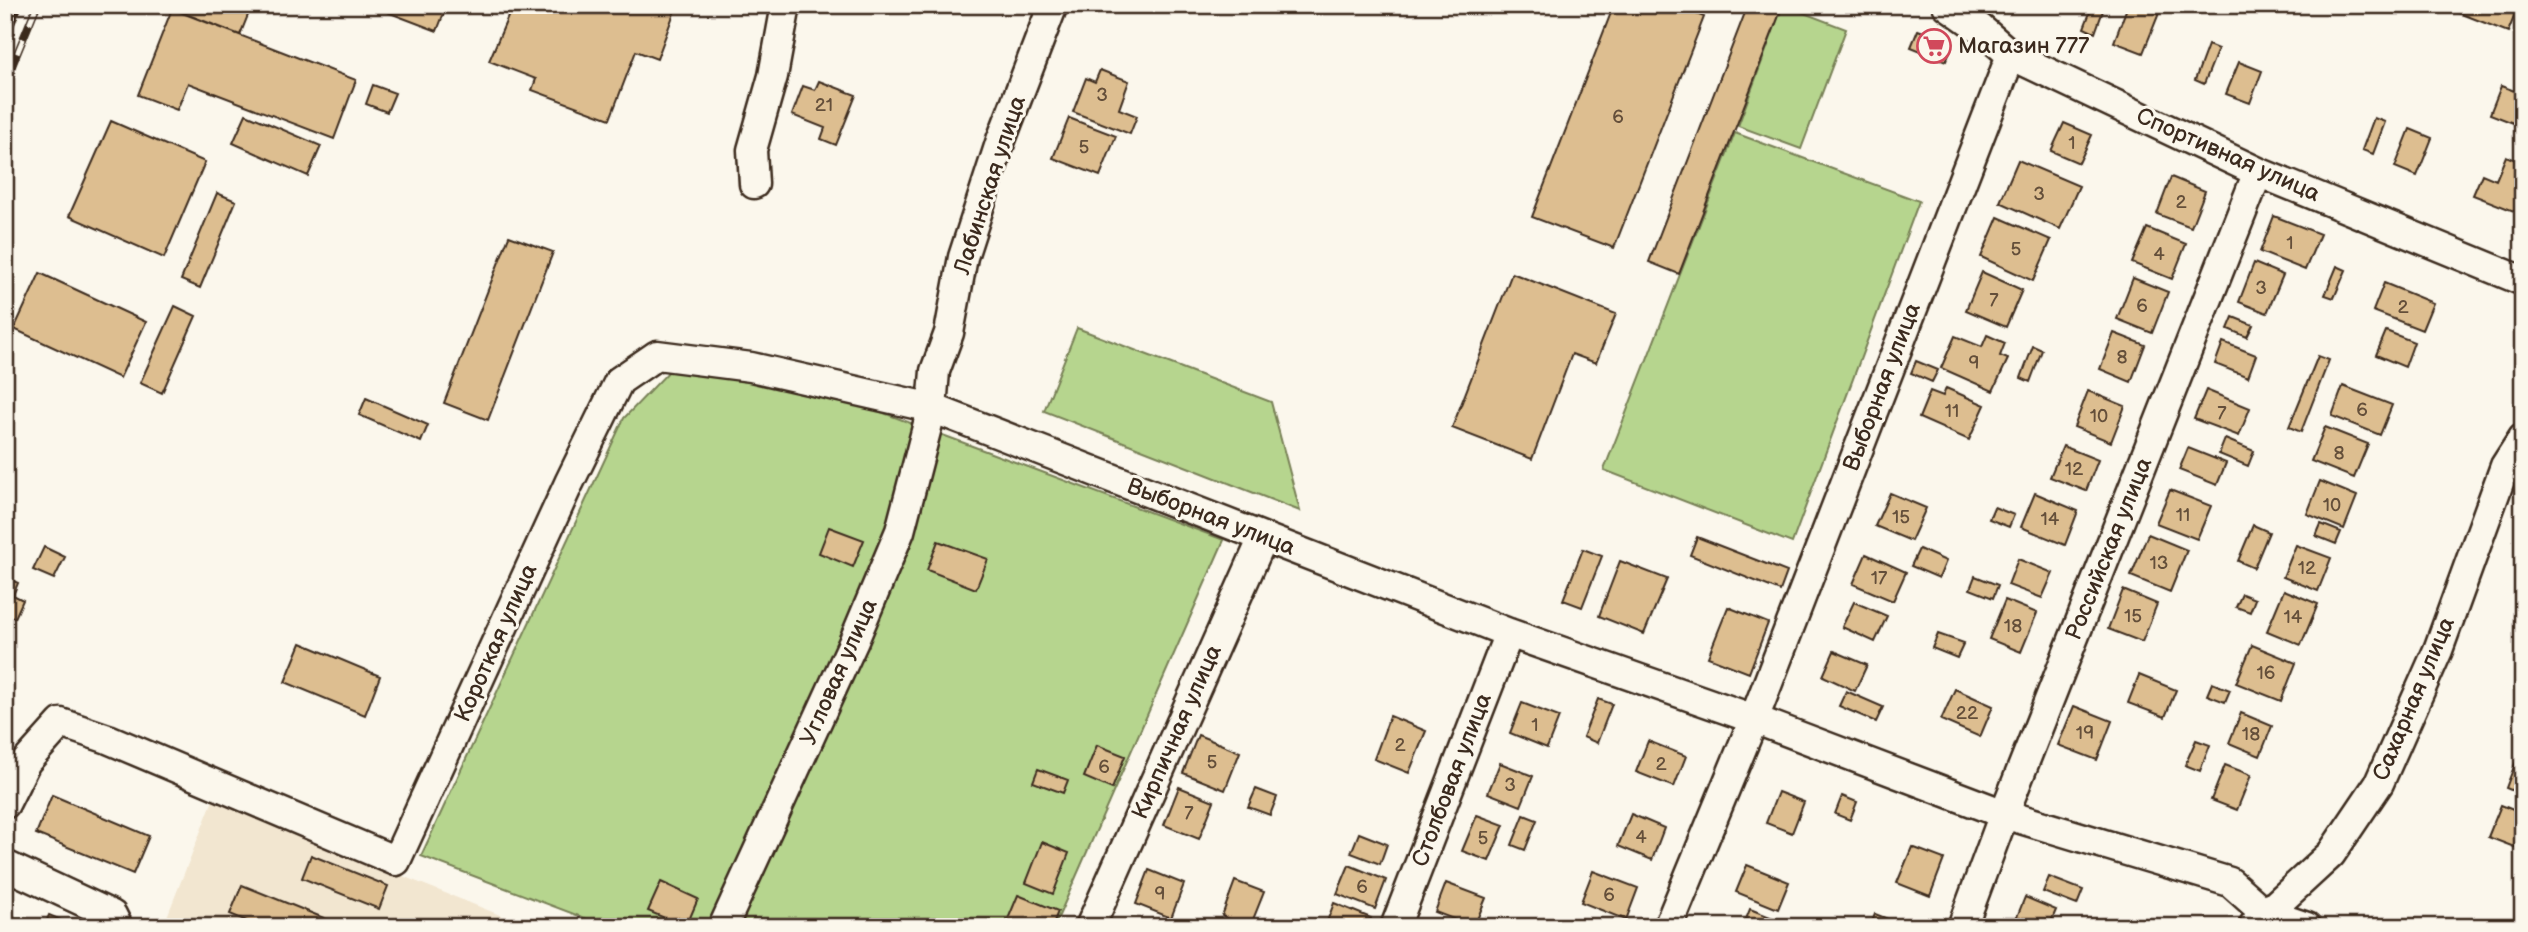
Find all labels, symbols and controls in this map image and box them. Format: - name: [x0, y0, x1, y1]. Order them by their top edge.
- supermarket icon: Магазин 777: [1915, 27, 1953, 65]
- place label: Магазин 777: [1958, 32, 2090, 60]
- house number: 3: [1096, 84, 1108, 107]
- street label: Лабинская улица: [948, 92, 1032, 279]
- house number: 21: [815, 94, 833, 117]
- street label: Спортивная улица: [2132, 102, 2325, 208]
- house number: 6: [1612, 106, 1624, 129]
- house number: 1: [2068, 132, 2076, 155]
- house number: 5: [1079, 136, 1090, 159]
- house number: 3: [2033, 183, 2045, 206]
- house number: 2: [2175, 191, 2187, 214]
- house number: 1: [2286, 232, 2294, 255]
- house number: 5: [2011, 238, 2022, 261]
- house number: 4: [2153, 243, 2165, 266]
- house number: 3: [2255, 277, 2267, 300]
- house number: 7: [1989, 289, 1999, 312]
- house number: 6: [2136, 295, 2148, 318]
- house number: 2: [2397, 296, 2409, 319]
- street label: Выборная улица: [1837, 299, 1927, 475]
- house number: 8: [2116, 346, 2128, 369]
- house number: 9: [1969, 352, 1979, 375]
- house number: 6: [2356, 399, 2368, 422]
- house number: 11: [1945, 400, 1959, 423]
- house number: 7: [2217, 402, 2227, 425]
- house number: 10: [2090, 405, 2108, 428]
- house number: 8: [2333, 442, 2345, 465]
- street label: Российская улица: [2060, 453, 2159, 644]
- house number: 12: [2065, 458, 2084, 481]
- street label: Выборная улица: [1123, 472, 1299, 562]
- house number: 10: [2323, 494, 2341, 517]
- house number: 11: [2176, 504, 2190, 527]
- house number: 15: [1892, 506, 1910, 529]
- house number: 14: [2041, 508, 2060, 531]
- house number: 13: [2149, 552, 2169, 575]
- house number: 12: [2298, 557, 2317, 580]
- street label: Короткая улица: [449, 559, 544, 726]
- house number: 17: [1871, 567, 1888, 590]
- street label: Угловая улица: [794, 594, 884, 750]
- house number: 15: [2124, 605, 2142, 628]
- house number: 14: [2284, 606, 2303, 629]
- street label: Сахарная улица: [2367, 613, 2461, 785]
- house number: 18: [2004, 615, 2022, 638]
- street label: Кирпичная улица: [1126, 640, 1228, 824]
- house number: 16: [2257, 662, 2275, 685]
- street label: Столбовая улица: [1406, 689, 1498, 871]
- house number: 22: [1956, 702, 1979, 725]
- house number: 1: [1531, 714, 1539, 737]
- house number: 19: [2076, 722, 2094, 745]
- house number: 18: [2242, 723, 2260, 746]
- house number: 2: [1394, 734, 1406, 757]
- house number: 5: [1207, 751, 1218, 774]
- house number: 2: [1655, 753, 1667, 776]
- house number: 6: [1098, 756, 1110, 779]
- house number: 3: [1504, 774, 1516, 797]
- house number: 7: [1184, 802, 1194, 825]
- house number: 4: [1635, 826, 1647, 849]
- house number: 5: [1478, 827, 1489, 850]
- house number: 6: [1356, 876, 1368, 899]
- house number: 9: [1155, 883, 1165, 906]
- house number: 6: [1603, 884, 1615, 907]

